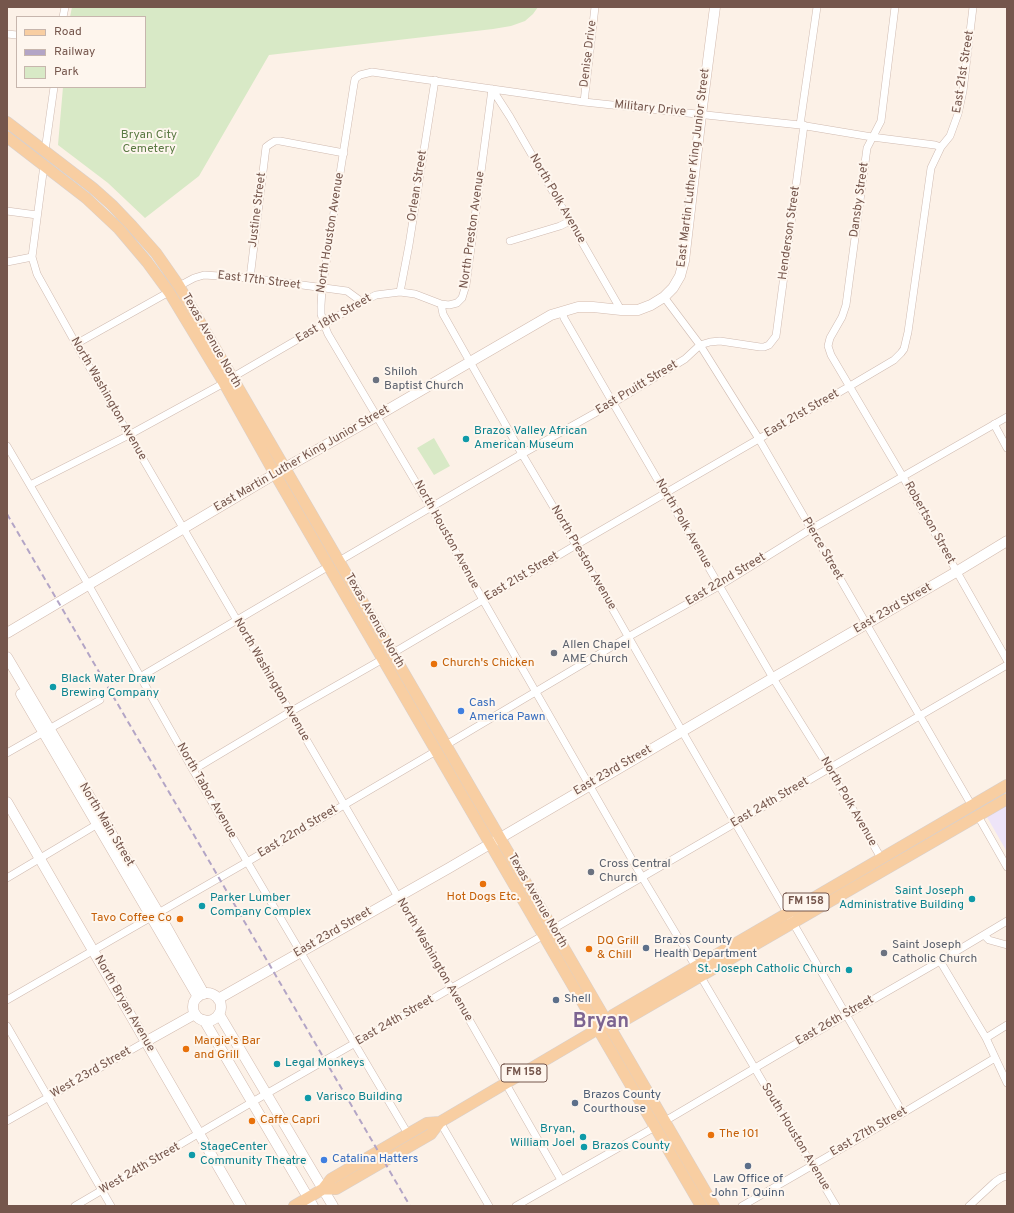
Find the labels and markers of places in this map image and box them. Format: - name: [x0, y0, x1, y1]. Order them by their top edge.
- place label: Shiloh Baptist Church: [384, 366, 464, 394]
- marker: Shiloh Baptist Church: [371, 375, 381, 385]
- place label: Brazos Valley African American Museum: [474, 425, 587, 453]
- marker: Brazos Valley African American Museum: [461, 434, 471, 444]
- place label: Allen Chapel AME Church: [562, 639, 630, 667]
- marker: Allen Chapel AME Church: [549, 648, 559, 658]
- place label: Church's Chicken: [442, 657, 534, 671]
- marker: Church's Chicken: [429, 659, 439, 669]
- place label: Black Water Draw Brewing Company: [61, 673, 159, 701]
- marker: Black Water Draw Brewing Company: [48, 682, 58, 692]
- place label: Cash America Pawn: [469, 697, 546, 725]
- marker: Cash America Pawn: [456, 706, 466, 716]
- place label: Cross Central Church: [599, 858, 671, 886]
- marker: Cross Central Church: [586, 867, 596, 877]
- marker: Hot Dogs Etc.: [478, 879, 488, 889]
- place label: Saint Joseph Administrative Building: [839, 885, 964, 913]
- place label: Hot Dogs Etc.: [447, 891, 519, 905]
- place label: Parker Lumber Company Complex: [210, 892, 311, 920]
- marker: Saint Joseph Administrative Building: [967, 894, 977, 904]
- marker: Parker Lumber Company Complex: [197, 901, 207, 911]
- place label: Tavo Coffee Co: [91, 912, 172, 926]
- marker: Tavo Coffee Co: [175, 914, 185, 924]
- place label: Brazos County Health Department: [654, 934, 757, 962]
- place label: DQ Grill & Chill: [597, 935, 639, 963]
- place label: Saint Joseph Catholic Church: [892, 939, 977, 967]
- marker: Brazos County Health Department: [641, 943, 651, 953]
- marker: DQ Grill & Chill: [584, 944, 594, 954]
- marker: Saint Joseph Catholic Church: [879, 948, 889, 958]
- place label: St. Joseph Catholic Church: [697, 963, 841, 977]
- marker: St. Joseph Catholic Church: [844, 965, 854, 975]
- place label: Shell: [564, 993, 591, 1007]
- marker: Shell: [551, 995, 561, 1005]
- place label: Margie's Bar and Grill: [194, 1035, 261, 1063]
- marker: Margie's Bar and Grill: [181, 1044, 191, 1054]
- place label: Legal Monkeys: [285, 1057, 365, 1071]
- marker: Legal Monkeys: [272, 1059, 282, 1069]
- place label: Brazos County Courthouse: [583, 1089, 661, 1117]
- place label: Varisco Building: [316, 1091, 403, 1105]
- marker: Varisco Building: [303, 1093, 313, 1103]
- marker: Brazos County Courthouse: [570, 1098, 580, 1108]
- place label: Caffe Capri: [260, 1114, 320, 1128]
- marker: Caffe Capri: [247, 1116, 257, 1126]
- place label: Bryan, William Joel: [510, 1123, 575, 1151]
- place label: The 101: [719, 1128, 759, 1142]
- marker: The 101: [706, 1130, 716, 1140]
- marker: Bryan, William Joel: [578, 1132, 588, 1142]
- place label: Brazos County: [592, 1140, 670, 1154]
- place label: StageCenter Community Theatre: [200, 1141, 306, 1169]
- marker: Brazos County: [579, 1142, 589, 1152]
- marker: StageCenter Community Theatre: [187, 1150, 197, 1160]
- place label: Catalina Hatters: [332, 1153, 418, 1167]
- marker: Catalina Hatters: [319, 1155, 329, 1165]
- marker: Law Office of John T. Quinn: [743, 1161, 753, 1171]
- place label: Law Office of John T. Quinn: [711, 1173, 785, 1201]

